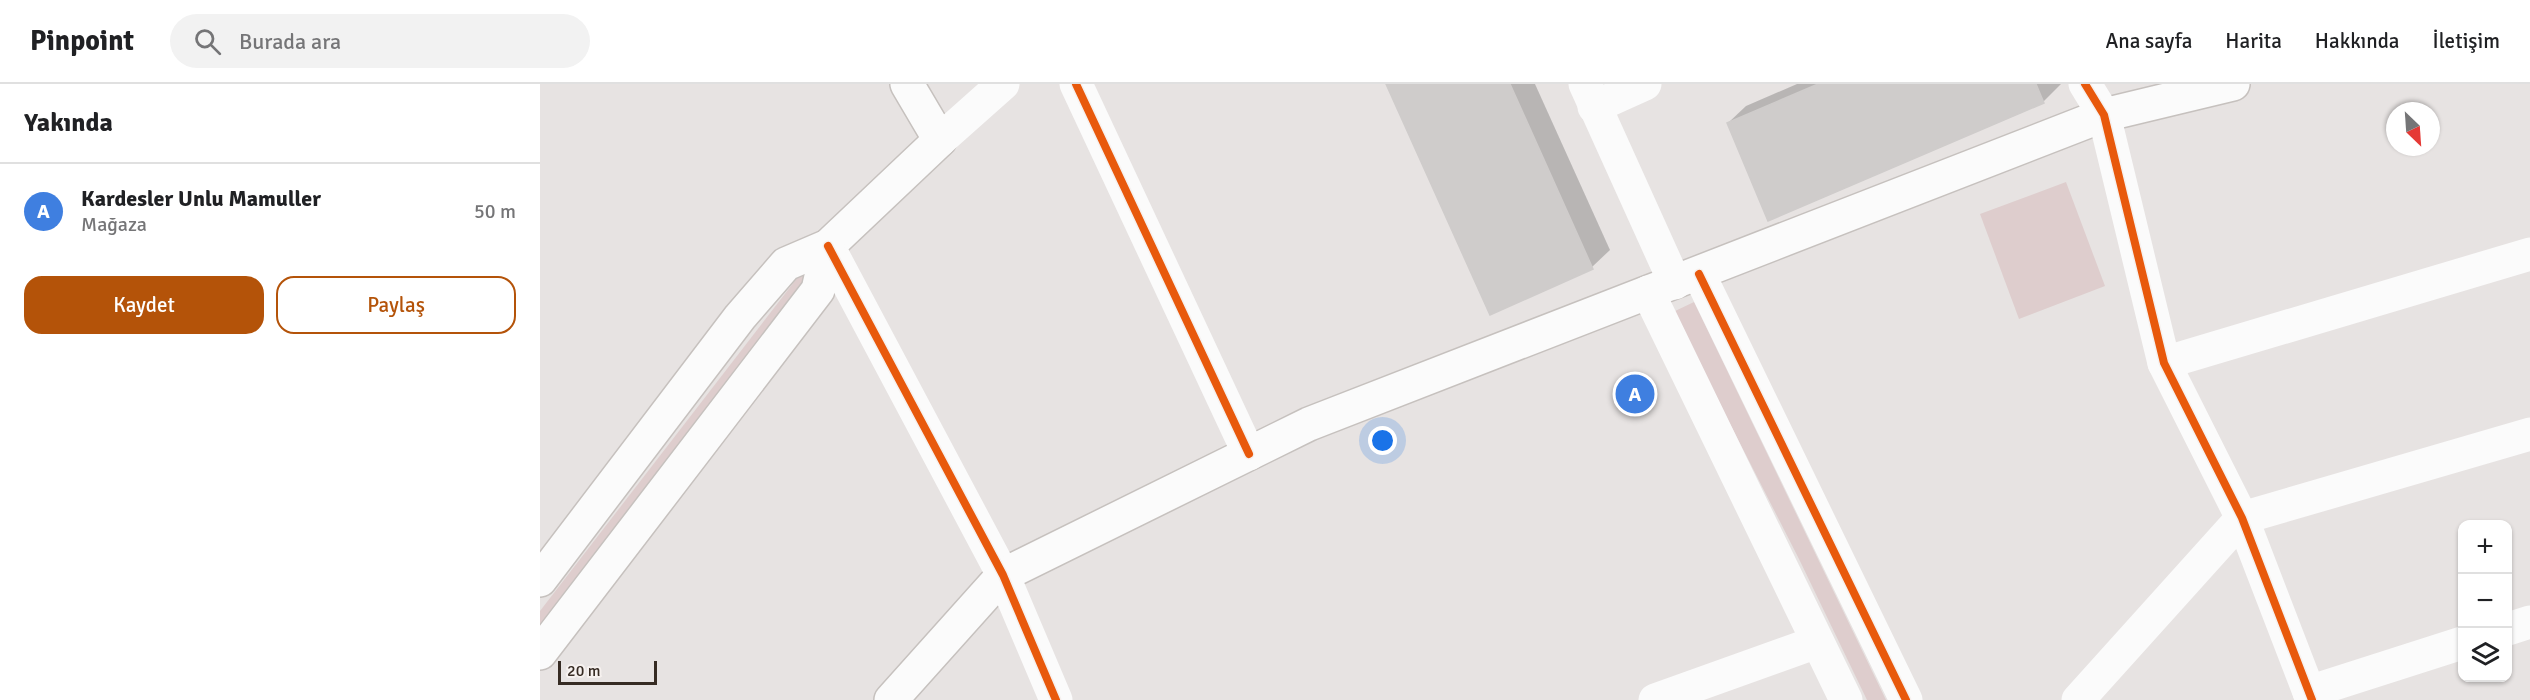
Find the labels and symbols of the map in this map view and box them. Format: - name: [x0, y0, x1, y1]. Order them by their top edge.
- north arrow: [2386, 102, 2440, 156]
- pin: A: [1616, 372, 1654, 416]
- your location: [1368, 426, 1397, 455]
- scale bar: [558, 658, 657, 686]

